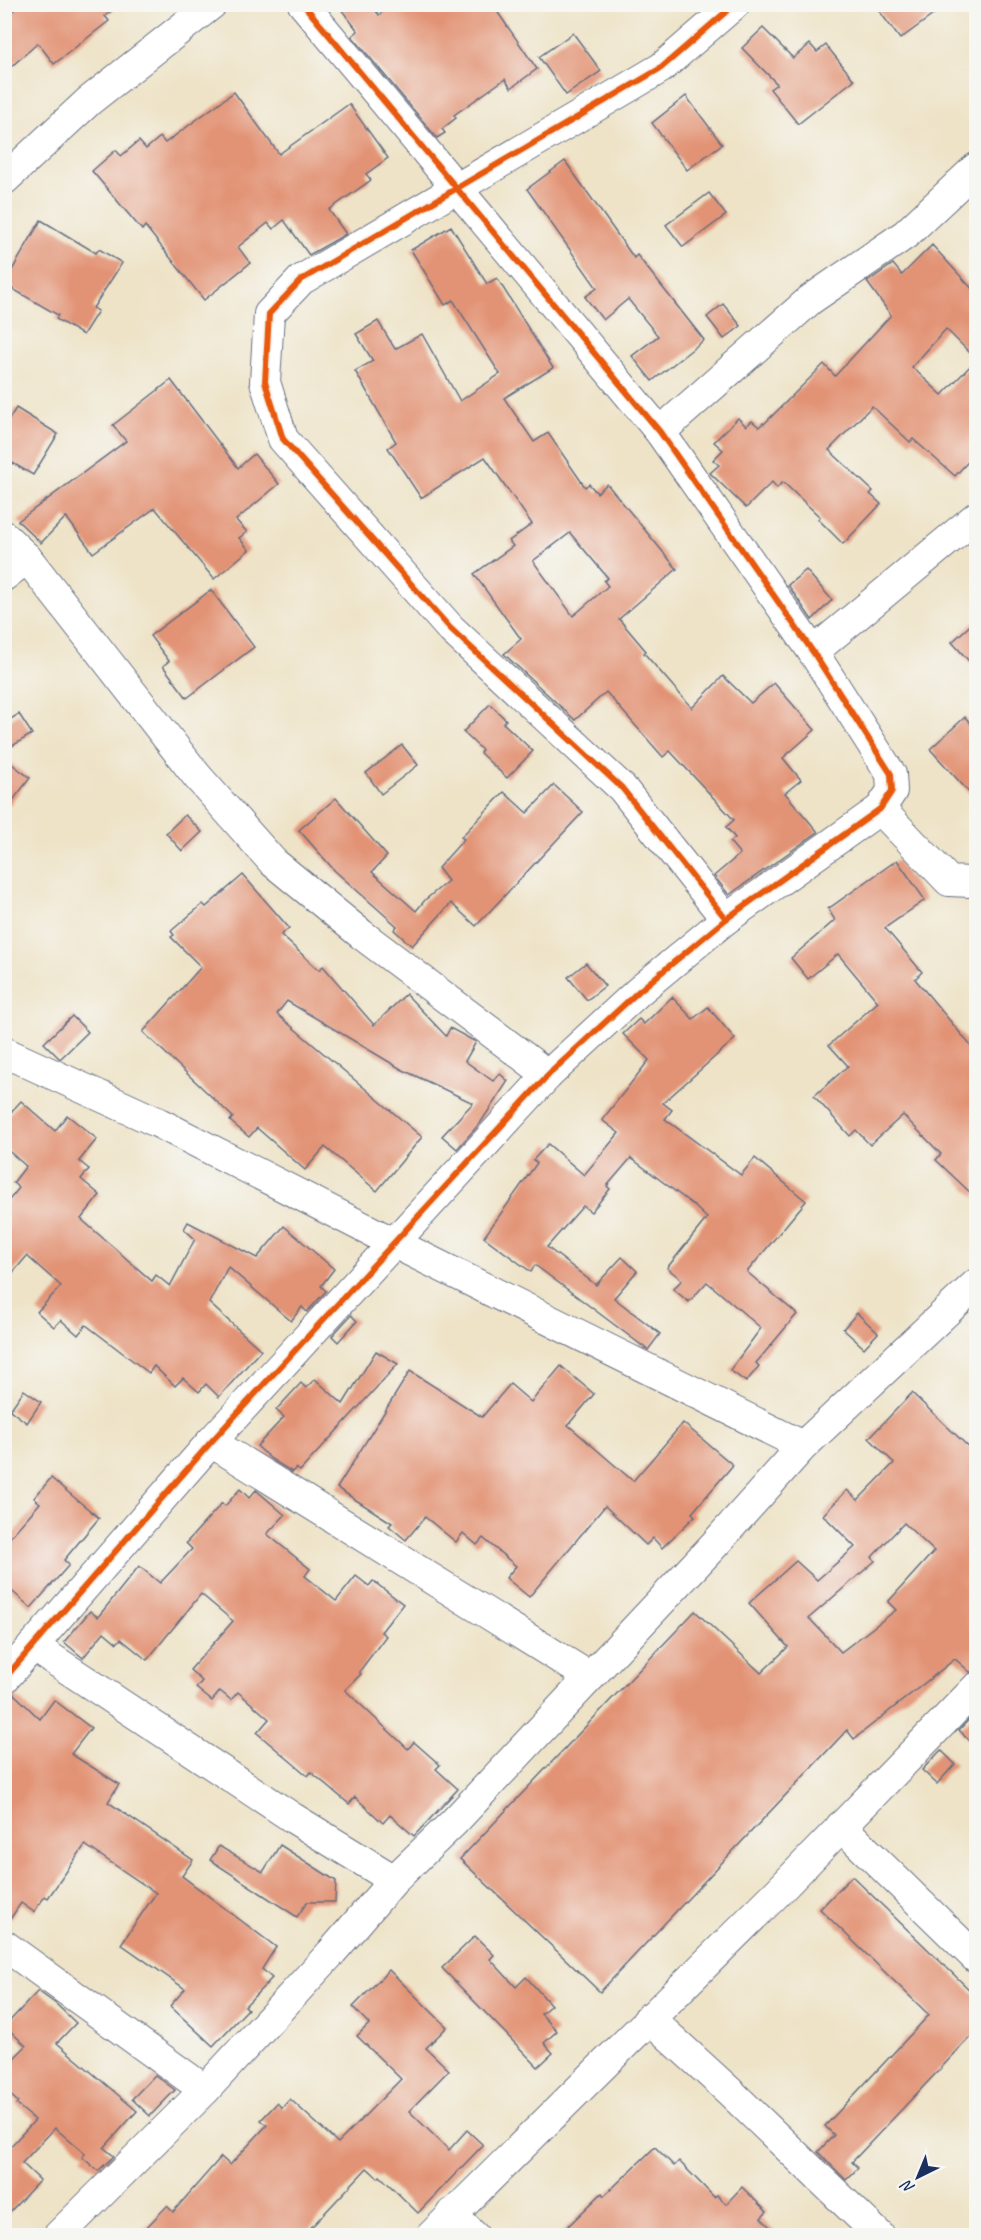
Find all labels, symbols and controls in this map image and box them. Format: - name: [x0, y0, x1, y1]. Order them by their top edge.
- north arrow: [888, 2147, 948, 2207]
- text: N: [896, 2174, 919, 2198]

